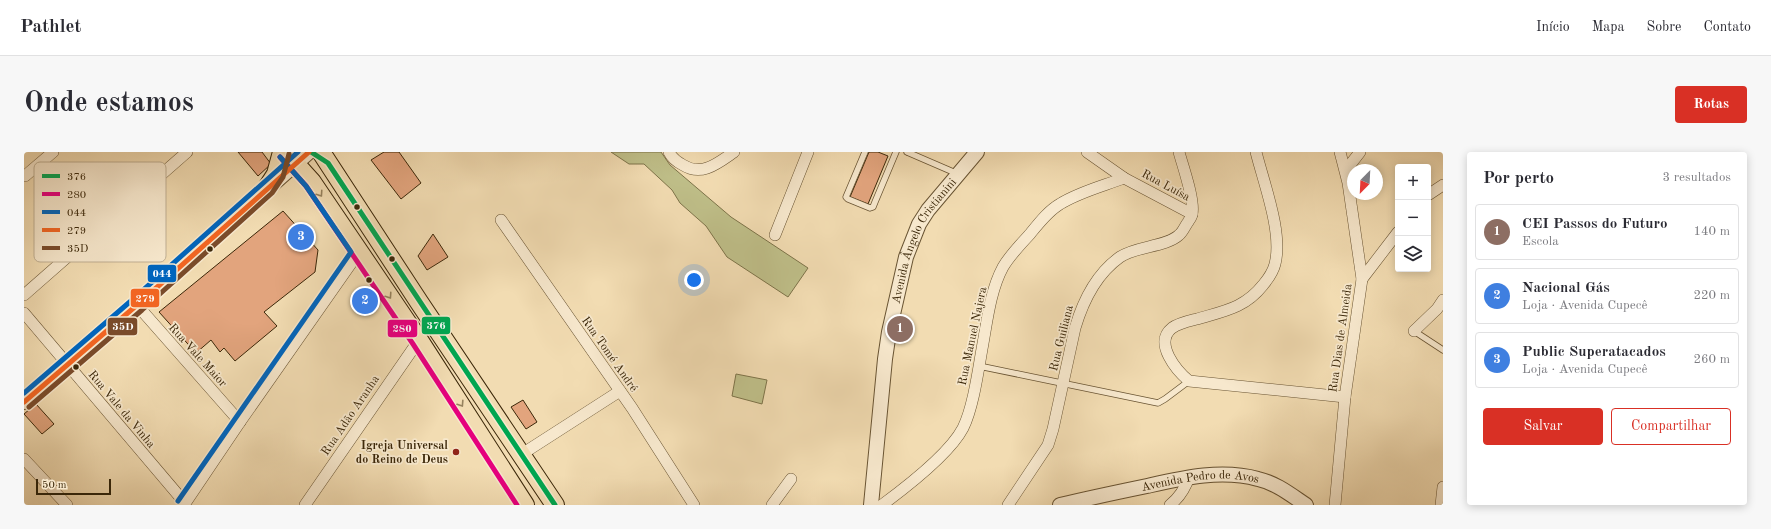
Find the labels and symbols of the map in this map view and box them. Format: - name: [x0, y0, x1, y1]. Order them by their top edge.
- legend: [34, 162, 166, 262]
- north arrow: [1347, 164, 1383, 200]
- street label: Rua Luísa: [1139, 168, 1192, 204]
- text: 376: [67, 172, 86, 183]
- street label: Avenida Ângelo Cristianini: [891, 176, 959, 305]
- one-way arrow: [315, 189, 322, 196]
- text: 280: [67, 190, 86, 201]
- unlabelled marker: [352, 202, 362, 212]
- text: 044: [67, 208, 86, 219]
- pin: 3: [288, 222, 314, 252]
- text: 279: [67, 226, 86, 237]
- text: 35D: [67, 244, 89, 255]
- unlabelled marker: [205, 244, 215, 254]
- unlabelled marker: [387, 254, 397, 264]
- line badge: 044: [147, 264, 177, 283]
- text: 044: [152, 269, 172, 280]
- your location: [684, 270, 704, 290]
- unlabelled marker: [364, 275, 374, 285]
- street label: Rua Dias de Almeida: [1327, 283, 1355, 393]
- pin: 2: [352, 286, 378, 316]
- street label: Rua Manuel Najera: [957, 286, 989, 387]
- line badge: 279: [130, 288, 160, 308]
- one-way arrow: [384, 292, 392, 299]
- text: 279: [135, 294, 155, 305]
- street label: Rua Guiliana: [1048, 304, 1076, 372]
- pin: 1: [887, 314, 913, 344]
- street label: Rua Tomé André: [579, 315, 640, 395]
- line badge: 376: [421, 316, 451, 335]
- line badge: 35D: [107, 317, 138, 336]
- line badge: 280: [387, 319, 418, 338]
- text: 376: [426, 321, 446, 332]
- text: 35D: [112, 322, 134, 333]
- street label: Rua Vale Maior: [166, 322, 229, 390]
- text: 280: [392, 324, 412, 335]
- unlabelled marker: [71, 362, 81, 372]
- street label: Rua Vale da Vinha: [85, 369, 157, 451]
- street label: Rua Adão Aranha: [320, 373, 382, 458]
- one-way arrow: [456, 400, 463, 407]
- place label: Igreja Universal do Reino de Deus: [356, 440, 448, 466]
- marker: Igreja Universal do Reino de Deus: [451, 447, 461, 457]
- street label: Avenida Pedro de Avos: [1140, 470, 1260, 494]
- scale bar: [36, 477, 111, 496]

